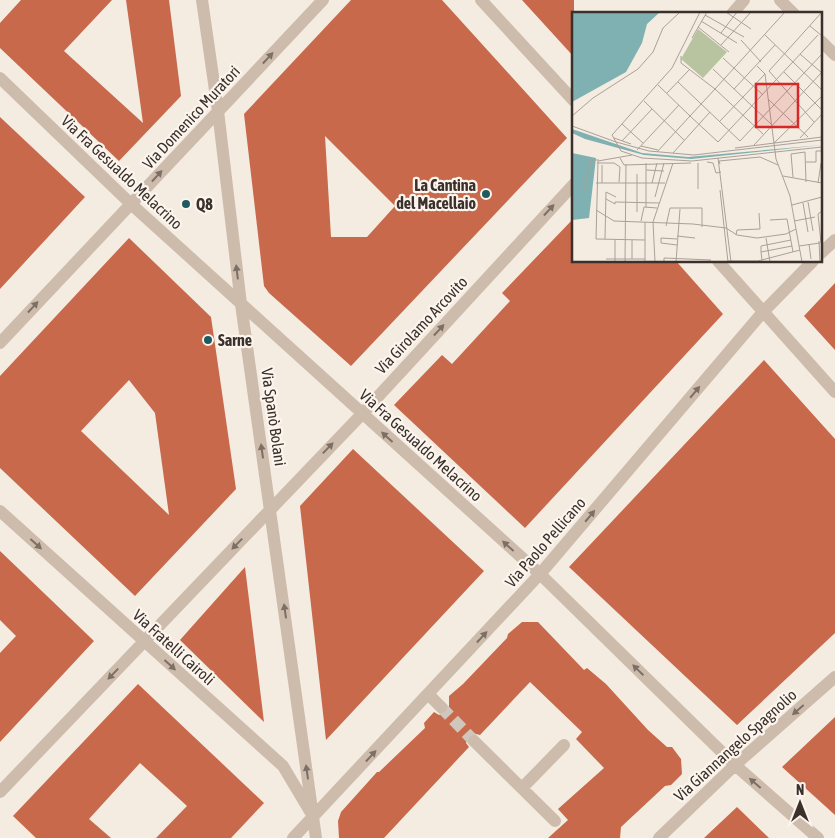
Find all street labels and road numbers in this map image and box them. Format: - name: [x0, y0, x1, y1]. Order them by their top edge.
- street label: Via Domenico Muratori: [139, 62, 243, 172]
- street label: Via Fra Gesualdo Melacrino: [58, 111, 186, 233]
- street label: Via Girolamo Arcovito: [371, 273, 471, 377]
- street label: Via Spanò Bolani: [257, 367, 290, 467]
- street label: Via Fra Gesualdo Melacrino: [356, 385, 486, 505]
- street label: Via Paolo Pellicano: [501, 493, 589, 591]
- street label: Via Fratelli Cairoli: [129, 606, 219, 688]
- street label: Via Giannangelo Spagnolio: [670, 685, 801, 805]

